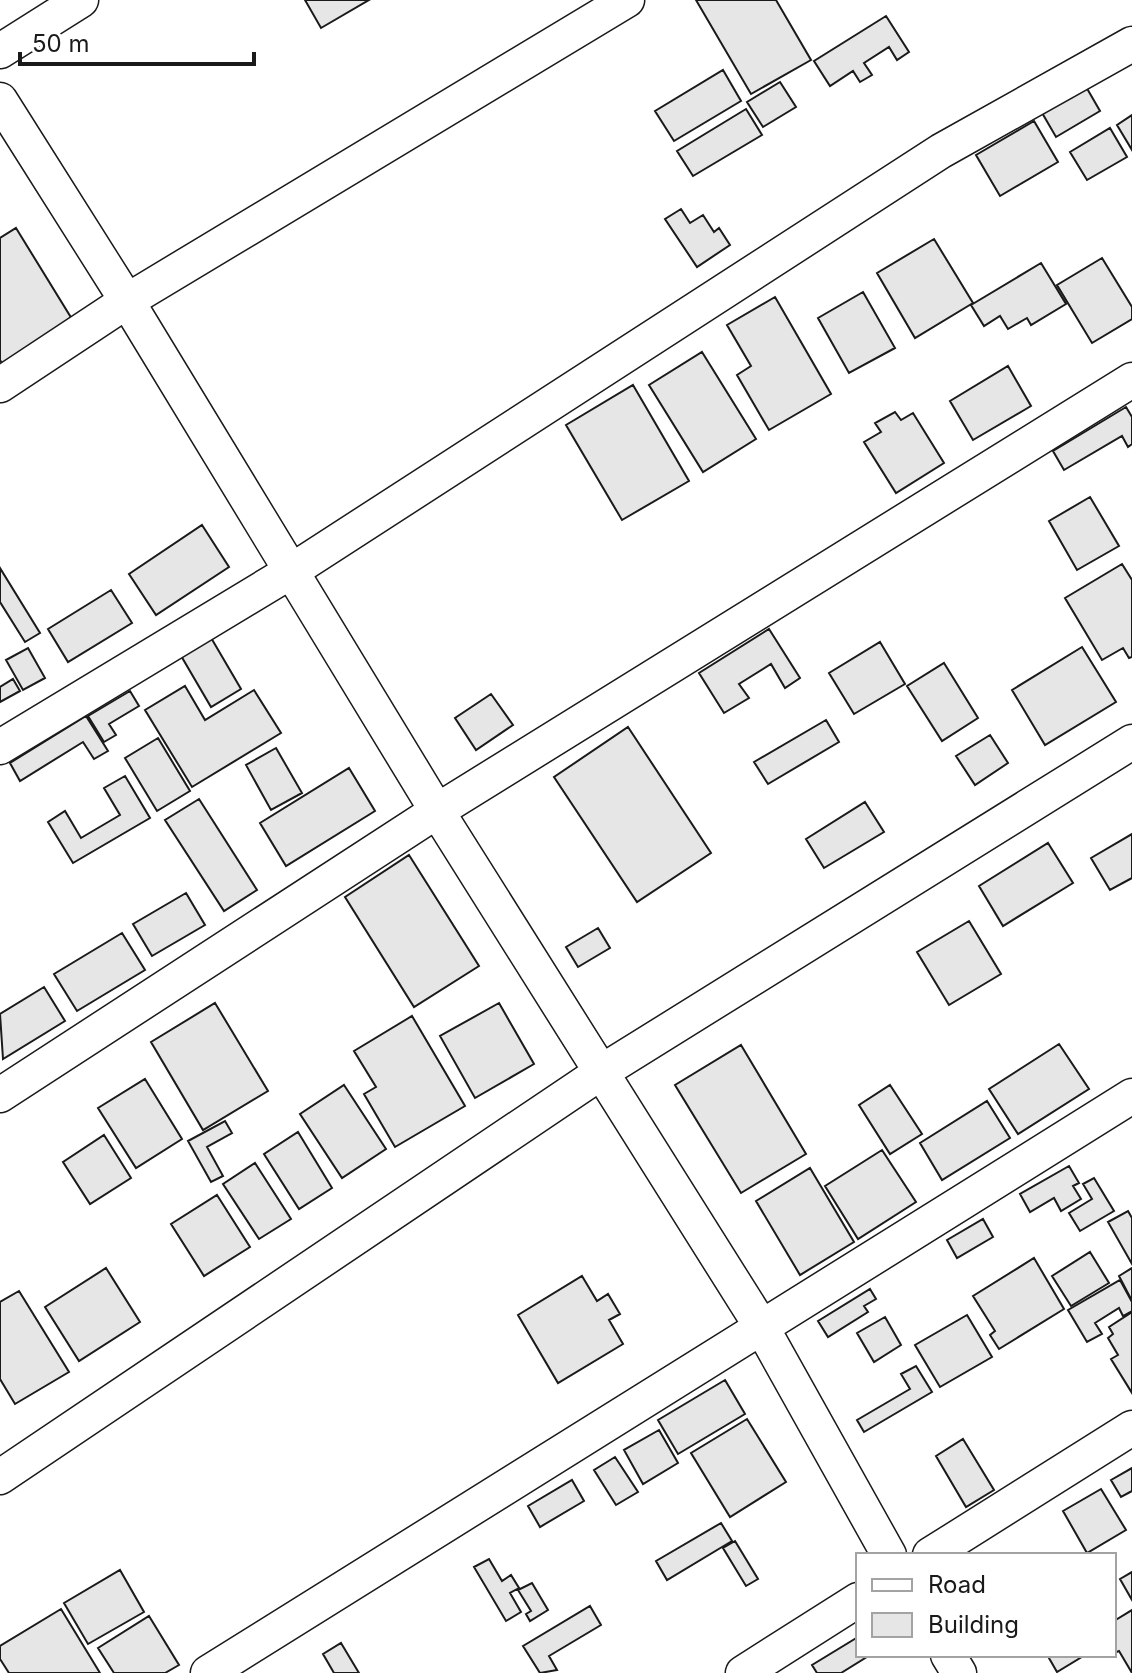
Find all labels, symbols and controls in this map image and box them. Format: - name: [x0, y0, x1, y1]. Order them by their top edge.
- scale bar: [20, 16, 254, 66]
- text: 50 m: [32, 29, 90, 58]
- legend: [856, 1553, 1116, 1657]
- text: Road: [928, 1570, 986, 1599]
- text: Building: [928, 1610, 1019, 1639]

